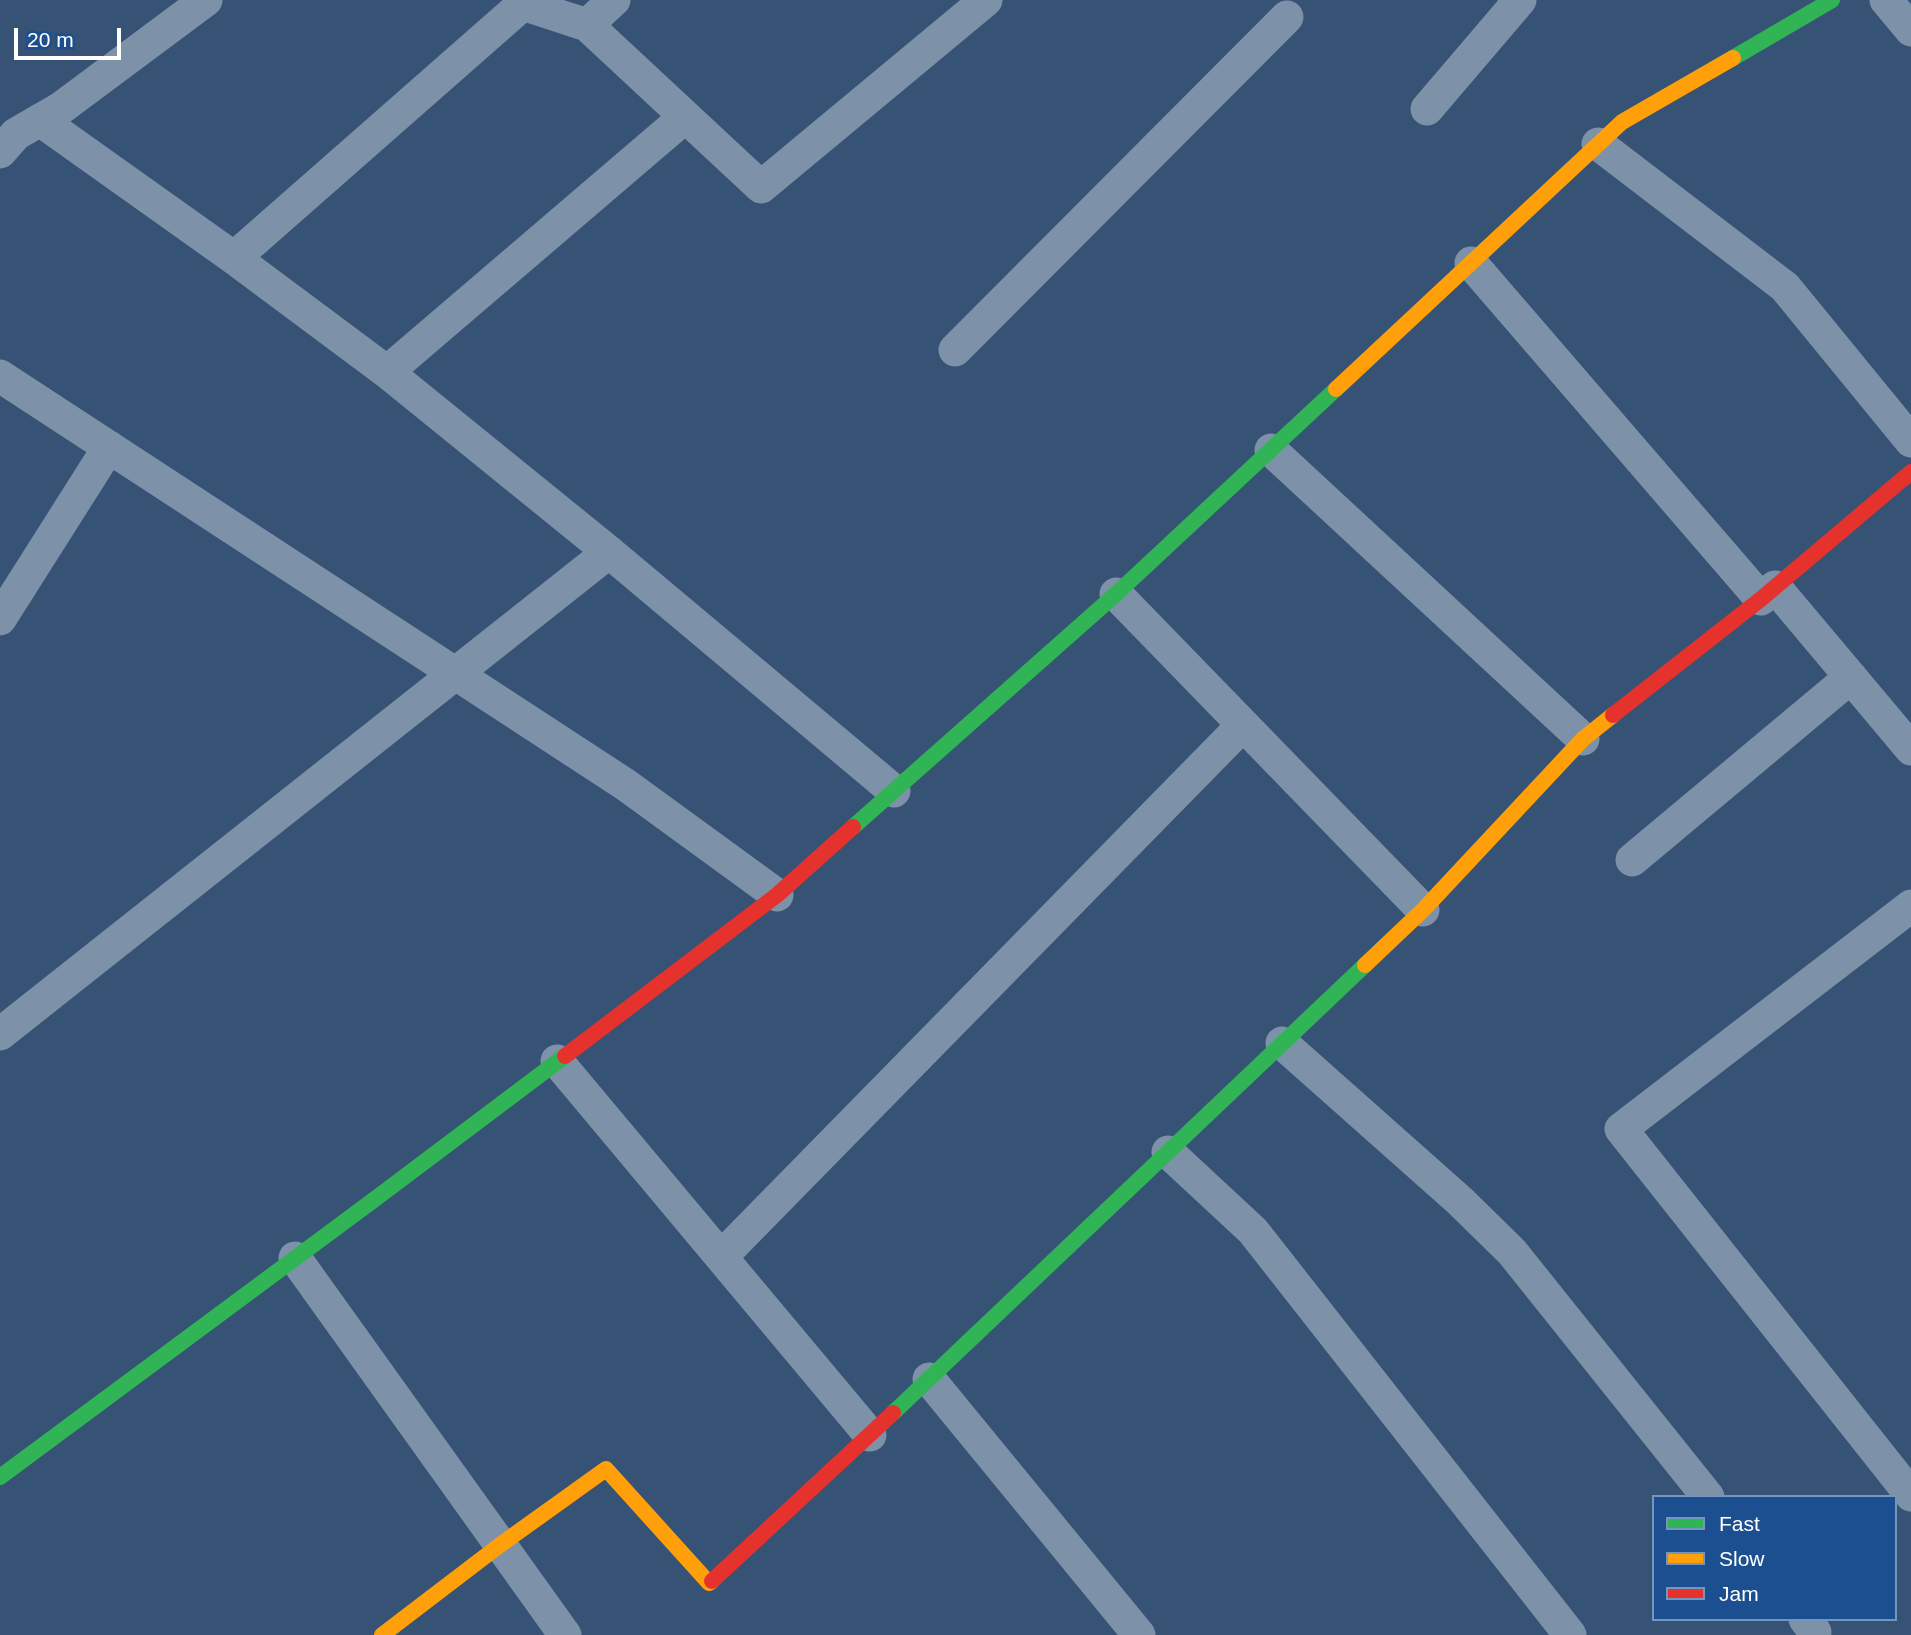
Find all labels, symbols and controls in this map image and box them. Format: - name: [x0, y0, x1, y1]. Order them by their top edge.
- scale bar: [18, 14, 124, 58]
- text: 20 m: [27, 28, 74, 51]
- legend: [1652, 1495, 1897, 1621]
- text: Fast: [1719, 1512, 1760, 1535]
- text: Slow: [1719, 1547, 1765, 1570]
- text: Jam: [1719, 1582, 1759, 1605]

